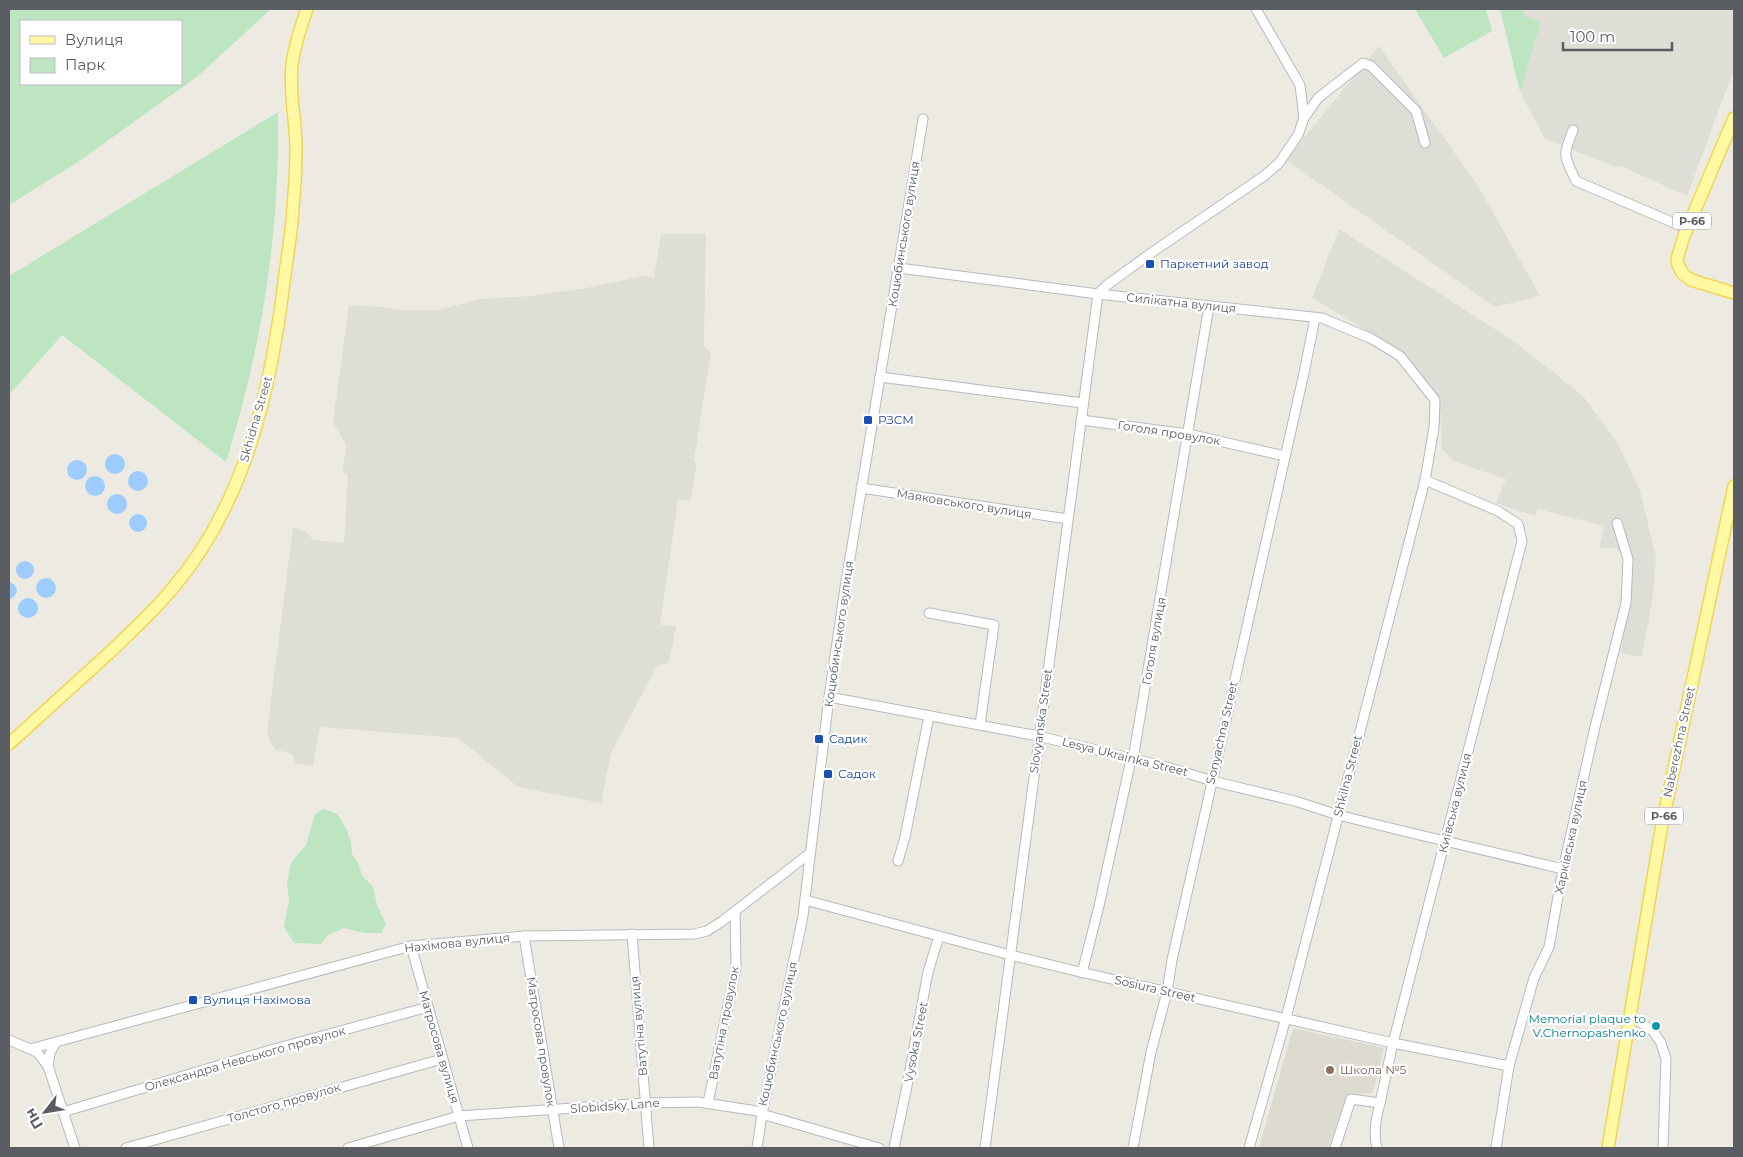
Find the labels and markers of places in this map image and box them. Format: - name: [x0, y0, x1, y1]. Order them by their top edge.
- place label: Паркетний завод: [1160, 256, 1269, 271]
- marker: Паркетний завод: [1144, 258, 1156, 270]
- place label: РЗСМ: [878, 412, 914, 427]
- marker: РЗСМ: [862, 414, 874, 426]
- place label: Садик: [829, 731, 868, 746]
- marker: Садик: [813, 733, 825, 745]
- place label: Садок: [838, 766, 876, 781]
- marker: Садок: [822, 768, 834, 780]
- place label: Вулиця Нахімова: [203, 992, 311, 1007]
- marker: Вулиця Нахімова: [187, 994, 199, 1006]
- place label: Memorial plaque to V.Chernopashenko: [1528, 1011, 1646, 1040]
- marker: Memorial plaque to V.Chernopashenko: [1650, 1020, 1662, 1032]
- place label: Школа №5: [1340, 1062, 1407, 1077]
- marker: Школа №5: [1324, 1064, 1336, 1076]

